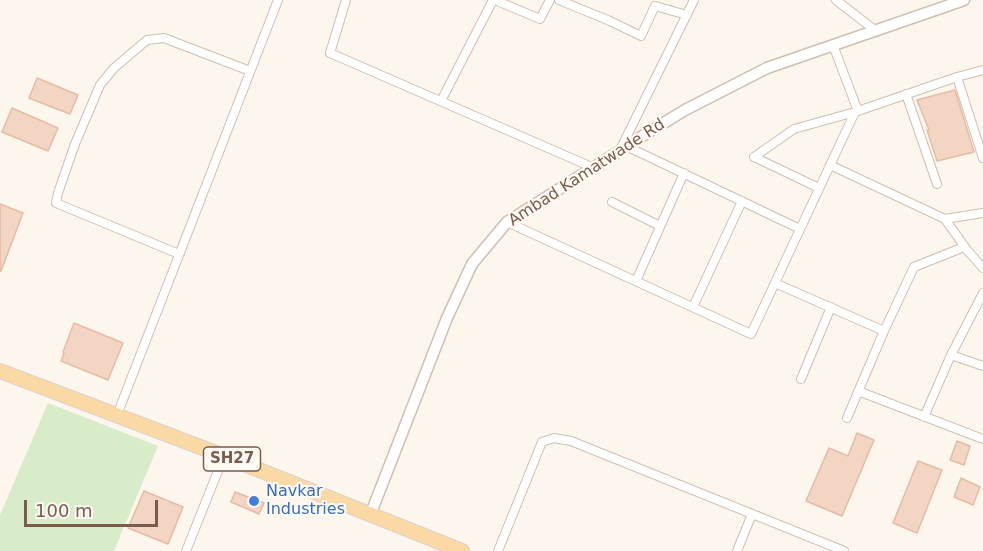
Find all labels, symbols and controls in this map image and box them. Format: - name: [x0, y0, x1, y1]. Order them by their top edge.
- street label: Ambad Kamatwade Rd: [505, 115, 669, 231]
- road number: SH27: [204, 447, 260, 471]
- place label: Navkar Industries: [266, 482, 345, 520]
- scale bar: [27, 488, 160, 526]
- marker: Navkar Industries: [247, 494, 261, 508]
- text: 100 m: [35, 500, 93, 521]

